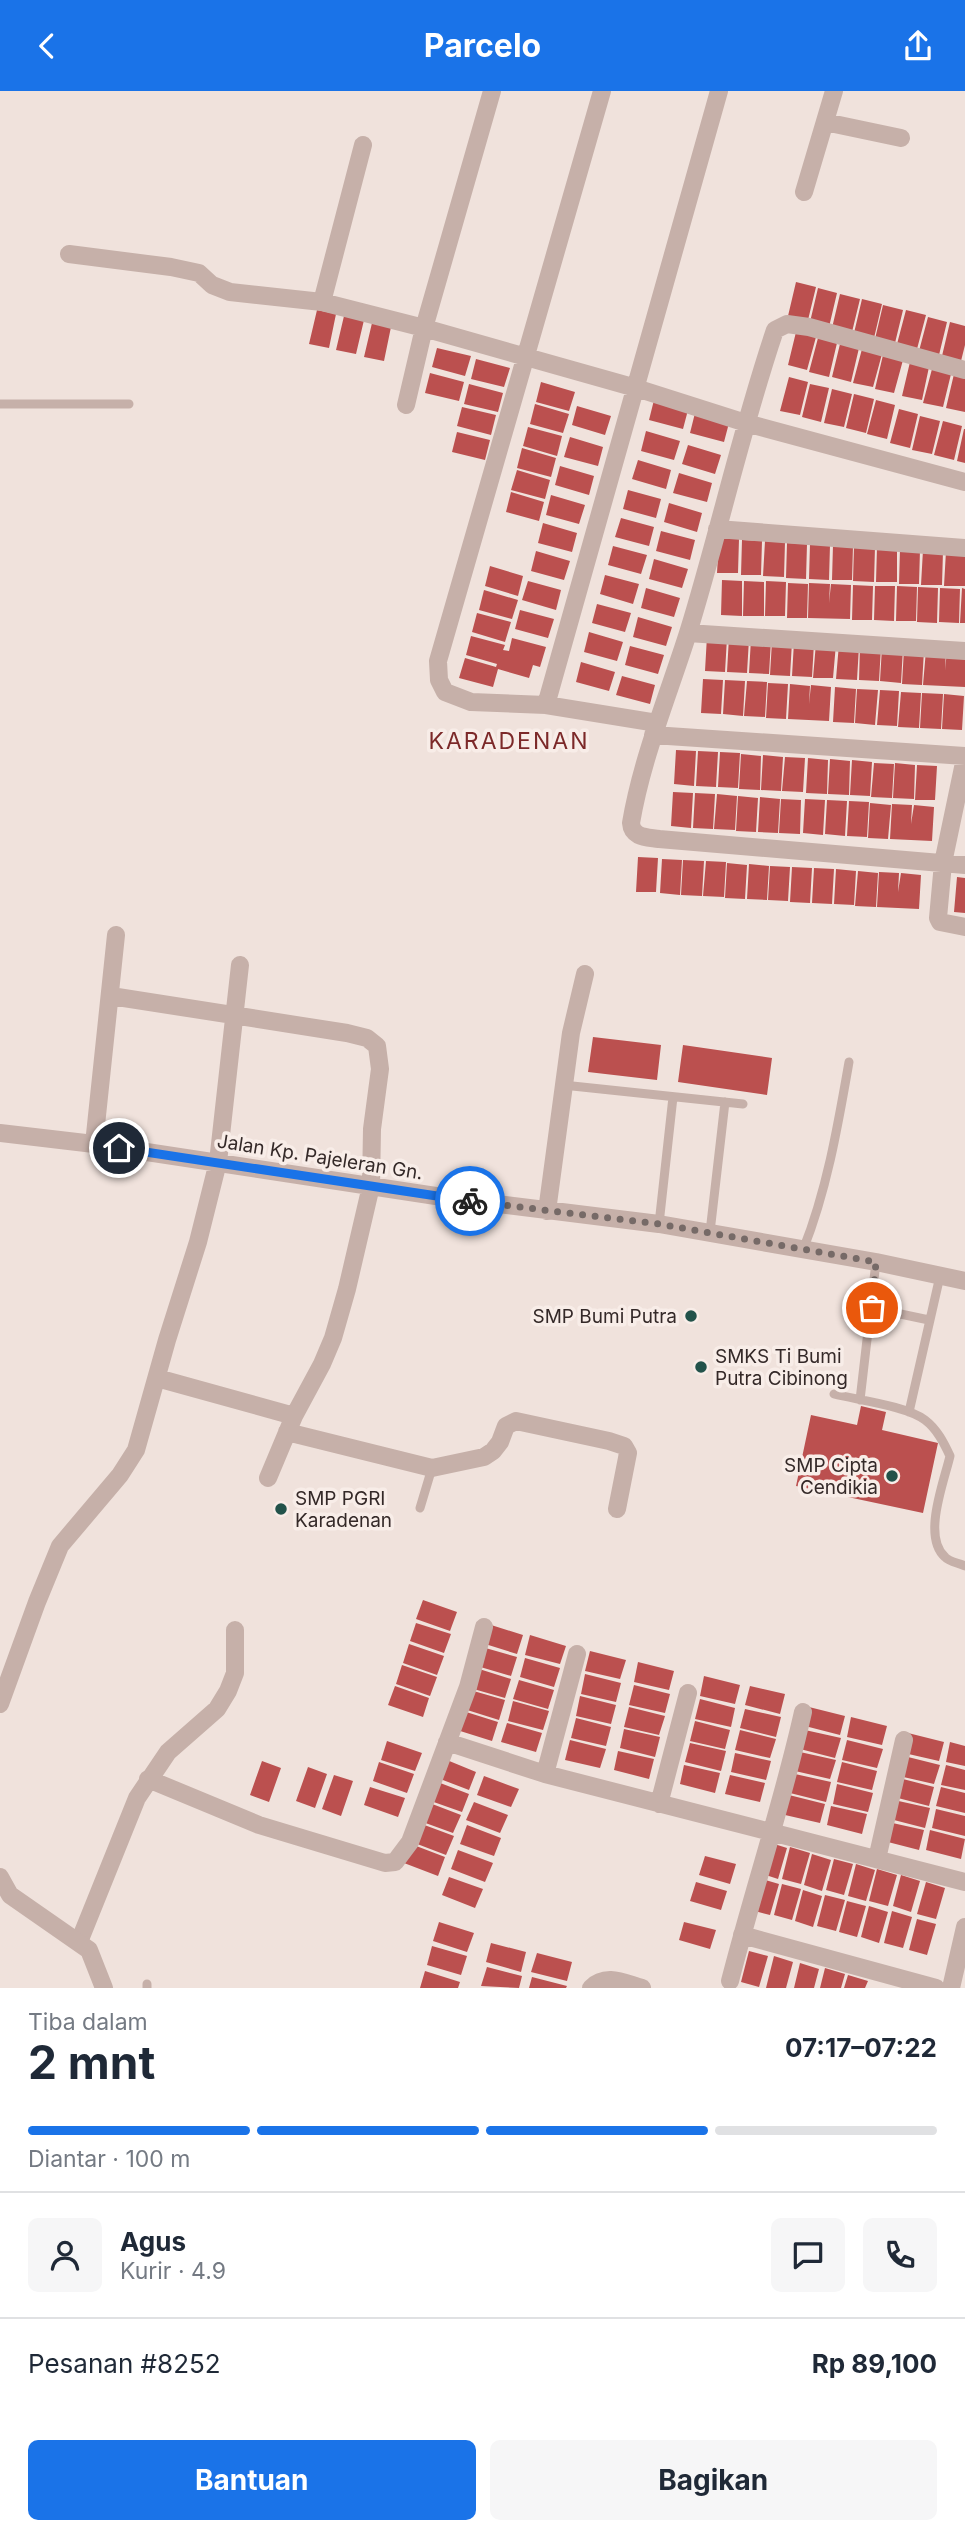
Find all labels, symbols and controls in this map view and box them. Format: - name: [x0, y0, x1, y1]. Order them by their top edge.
- text: Parcelo: [424, 26, 541, 65]
- icon: back: [28, 27, 66, 65]
- icon: share: [899, 27, 937, 65]
- district label: KARADENAN: [429, 727, 589, 755]
- pin: [89, 1118, 149, 1178]
- icon: home: [100, 1129, 138, 1167]
- street label: Jalan Kp. Pajeleran Gn.: [215, 1129, 425, 1185]
- courier: [435, 1166, 505, 1236]
- icon: bike: [451, 1182, 489, 1220]
- pin: [842, 1278, 902, 1338]
- icon: bag: [853, 1289, 891, 1327]
- place label: SMP Bumi Putra: [533, 1305, 677, 1328]
- marker: SMP Bumi Putra: [683, 1308, 699, 1324]
- place label: SMKS Ti Bumi Putra Cibinong: [715, 1345, 848, 1390]
- marker: SMKS Ti Bumi Putra Cibinong: [693, 1359, 709, 1375]
- place label: SMP Cipta Cendikia: [784, 1454, 878, 1499]
- marker: SMP Cipta Cendikia: [884, 1468, 900, 1484]
- place label: SMP PGRI Karadenan: [295, 1487, 392, 1532]
- marker: SMP PGRI Karadenan: [273, 1501, 289, 1517]
- text: Tiba dalam: [28, 2008, 148, 2036]
- text: 07:17–07:22: [785, 2032, 937, 2063]
- text: 2 mnt: [28, 2034, 155, 2090]
- text: Diantar · 100 m: [28, 2145, 190, 2173]
- button: person: [28, 2218, 102, 2292]
- button: chat: [771, 2218, 845, 2292]
- button: phone: [863, 2218, 937, 2292]
- text: Agus: [120, 2226, 186, 2257]
- text: Kurir · 4.9: [120, 2257, 226, 2285]
- text: Pesanan #8252: [28, 2348, 221, 2379]
- text: Rp 89,100: [812, 2348, 937, 2379]
- button: Bantuan: [28, 2440, 476, 2520]
- button: Bagikan: [490, 2440, 937, 2520]

